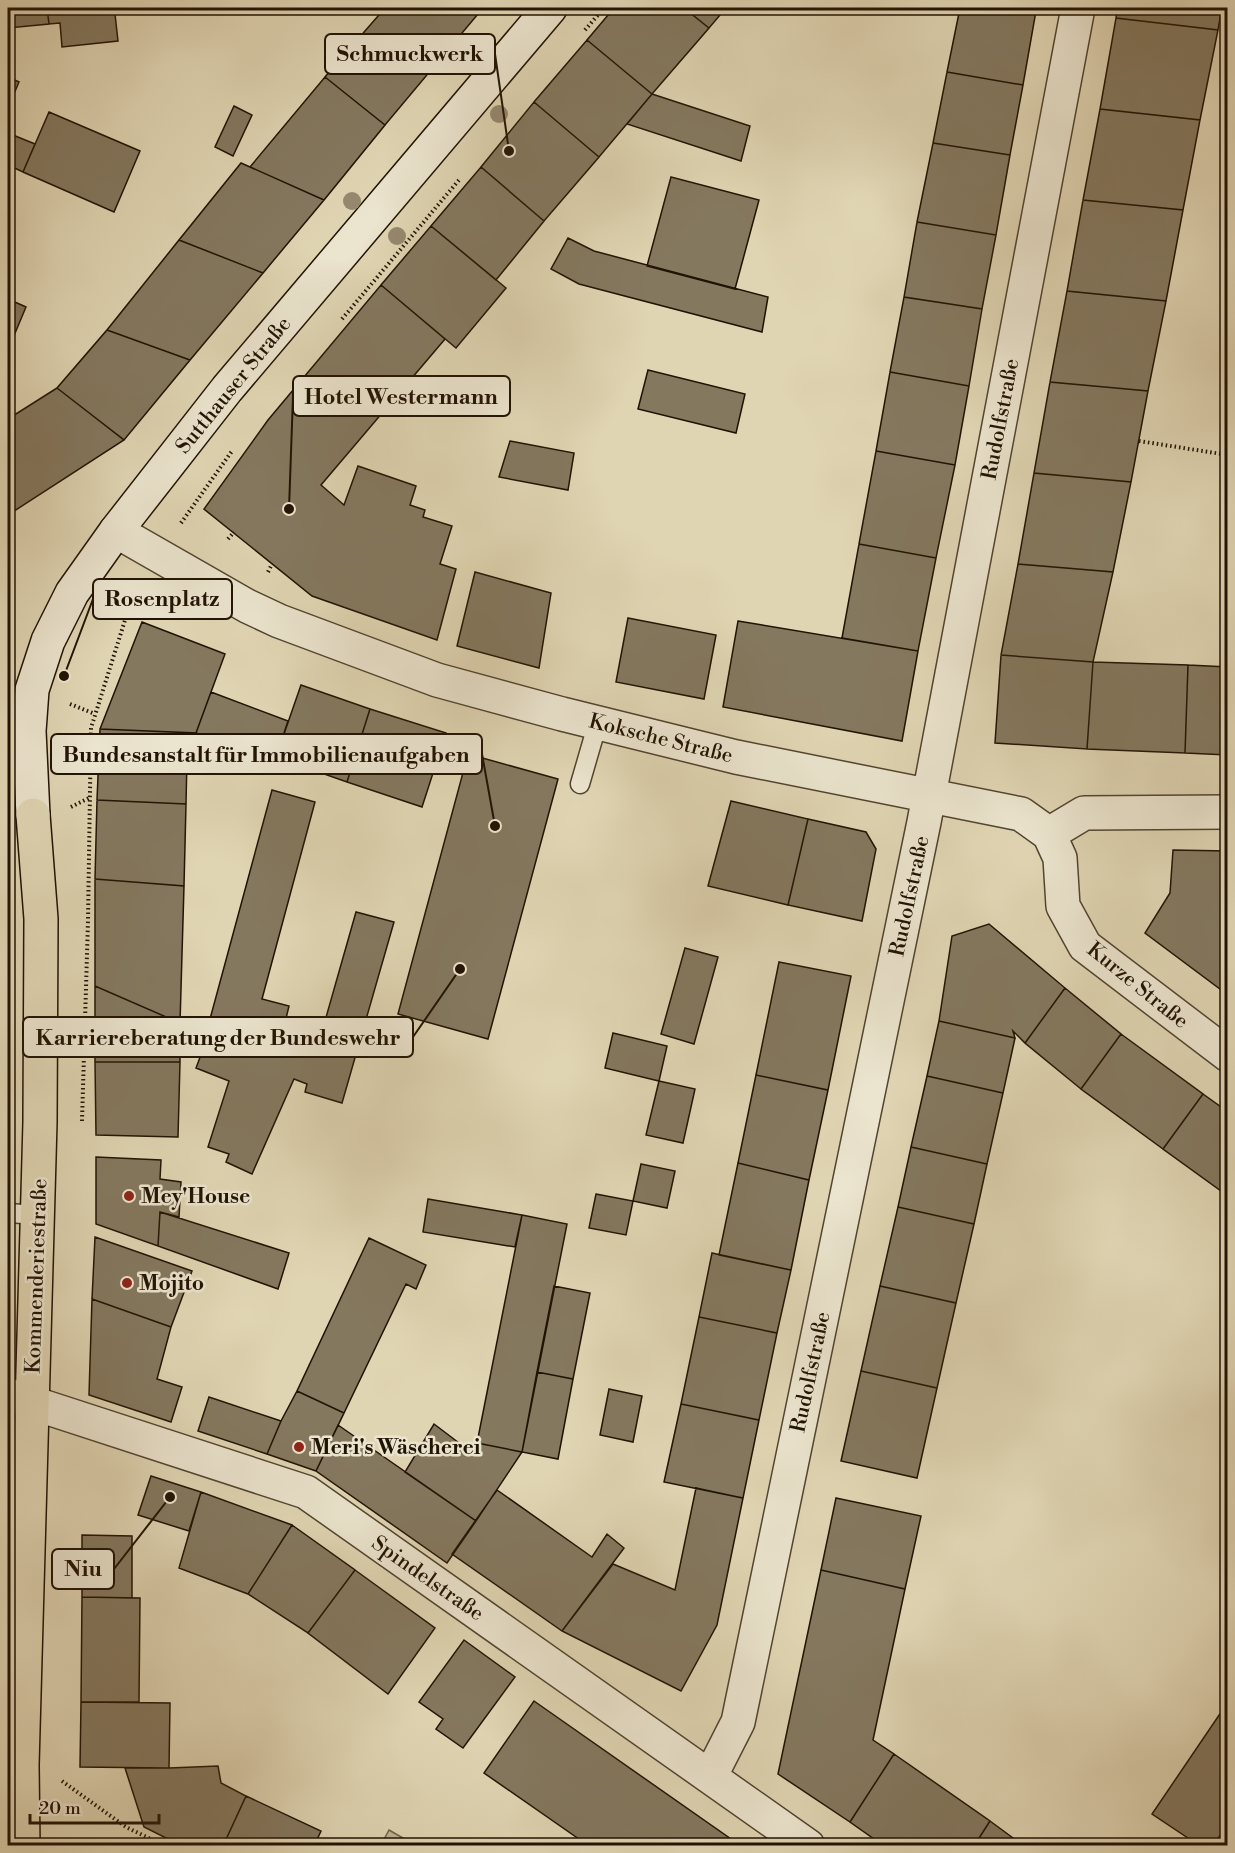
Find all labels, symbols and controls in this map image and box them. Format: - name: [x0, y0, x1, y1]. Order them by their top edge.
- callout: Schmuckwerk: [325, 34, 495, 74]
- text: Schmuckwerk: [337, 41, 484, 68]
- street label: Sutthauser Straße: [171, 312, 297, 459]
- street label: Rudolfstraße: [976, 356, 1025, 482]
- callout: Hotel Westermann: [293, 376, 510, 416]
- text: Hotel Westermann: [304, 384, 498, 411]
- callout: Rosenplatz: [93, 579, 232, 619]
- text: Rosenplatz: [105, 586, 219, 613]
- street label: Koksche Straße: [586, 709, 735, 769]
- callout: Bundesanstalt für Immobilienaufgaben: [51, 734, 482, 774]
- text: Bundesanstalt für Immobilienaufgaben: [62, 742, 470, 769]
- street label: Rudolfstraße: [884, 833, 935, 959]
- street label: Kurze Straße: [1081, 937, 1193, 1035]
- callout: Karriereberatung der Bundeswehr: [23, 1017, 413, 1057]
- text: Karriereberatung der Bundeswehr: [35, 1025, 401, 1052]
- street label: Kommenderiestraße: [21, 1178, 53, 1374]
- place label: Mey'House: [141, 1184, 250, 1210]
- marker: Mey'House: [122, 1189, 136, 1203]
- place label: Mojito: [139, 1271, 204, 1297]
- marker: Mojito: [120, 1276, 134, 1290]
- street label: Rudolfstraße: [785, 1309, 836, 1435]
- place label: Meri's Wäscherei: [311, 1435, 481, 1461]
- marker: Meri's Wäscherei: [292, 1440, 306, 1454]
- street label: Spindelstraße: [366, 1531, 489, 1627]
- callout: Niu: [52, 1549, 114, 1589]
- text: Niu: [64, 1556, 102, 1583]
- scale bar: [30, 1787, 159, 1825]
- text: 20 m: [39, 1797, 81, 1820]

